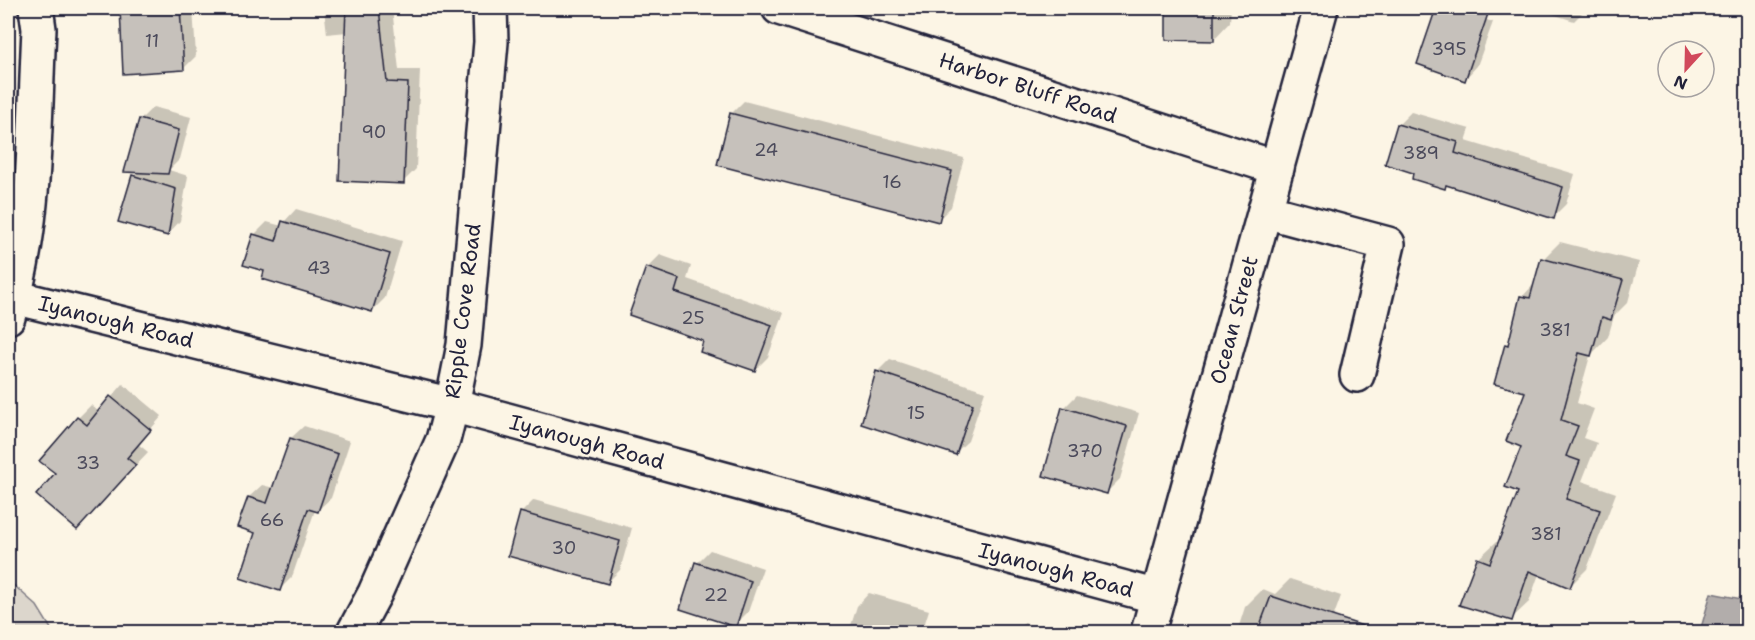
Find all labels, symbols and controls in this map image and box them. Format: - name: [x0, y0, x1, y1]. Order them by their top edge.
- house number: 11: [145, 29, 159, 53]
- house number: 395: [1432, 37, 1466, 61]
- north arrow: [1656, 39, 1716, 99]
- street label: Harbor Bluff Road: [935, 46, 1121, 130]
- text: N: [1671, 70, 1690, 95]
- house number: 90: [362, 120, 386, 144]
- house number: 24: [754, 138, 778, 162]
- house number: 389: [1403, 141, 1439, 165]
- house number: 16: [882, 170, 902, 194]
- street label: Ripple Cove Road: [438, 222, 488, 400]
- street label: Ocean Street: [1203, 253, 1265, 387]
- house number: 43: [307, 256, 331, 280]
- street label: Iyanough Road: [35, 289, 197, 355]
- house number: 25: [681, 306, 705, 330]
- house number: 381: [1539, 318, 1571, 342]
- house number: 15: [907, 401, 925, 425]
- street label: Iyanough Road: [507, 408, 667, 476]
- house number: 370: [1067, 439, 1103, 463]
- house number: 33: [76, 451, 100, 475]
- house number: 66: [260, 508, 284, 532]
- house number: 381: [1530, 522, 1562, 546]
- house number: 30: [552, 536, 576, 560]
- street label: Iyanough Road: [976, 536, 1136, 604]
- house number: 22: [704, 583, 728, 607]

